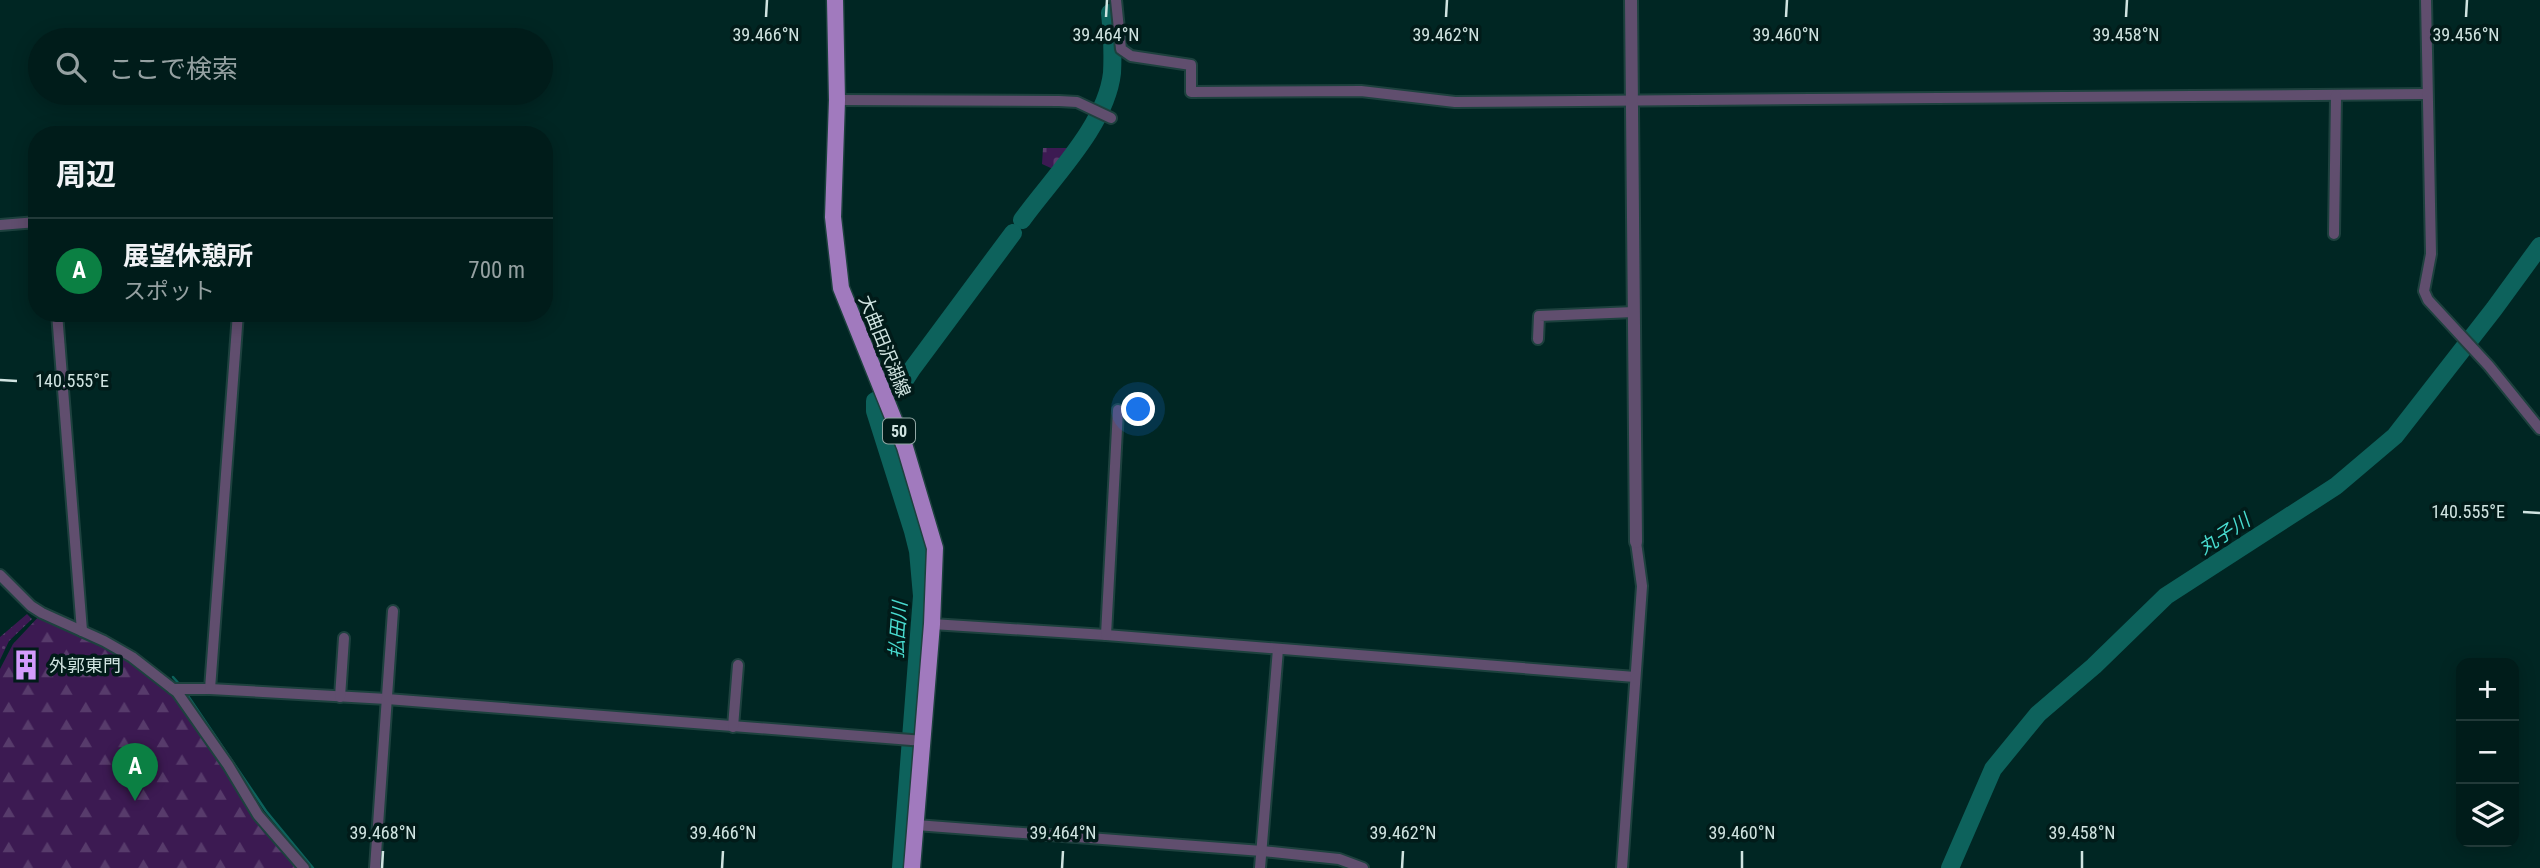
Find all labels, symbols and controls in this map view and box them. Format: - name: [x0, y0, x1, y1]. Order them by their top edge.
- text: 39.466°N: [732, 24, 800, 45]
- text: 39.464°N: [1072, 24, 1140, 45]
- text: 39.462°N: [1412, 24, 1480, 45]
- text: 39.460°N: [1752, 24, 1820, 45]
- text: 39.458°N: [2092, 24, 2160, 45]
- text: 39.456°N: [2432, 24, 2500, 45]
- search box: [28, 28, 553, 105]
- icon: search: [52, 48, 90, 86]
- text: ここで検索: [108, 54, 238, 84]
- text: 周辺: [56, 157, 116, 192]
- text: 展望休憩所: [123, 241, 253, 271]
- text: A: [72, 257, 86, 284]
- text: 700 m: [468, 257, 525, 284]
- text: スポット: [123, 278, 215, 305]
- street label: 大曲田沢湖線: [855, 292, 915, 400]
- text: 140.555°E: [35, 370, 109, 391]
- your location: [1121, 392, 1155, 426]
- road number: 50: [883, 418, 915, 444]
- text: 140.555°E: [2431, 501, 2505, 522]
- water label: 丸子川: [2194, 508, 2256, 559]
- water label: 払田川: [885, 599, 912, 659]
- building icon: 外郭東門: [9, 648, 43, 682]
- place label: 外郭東門: [49, 655, 121, 676]
- map controls: [2456, 658, 2519, 847]
- button: +: [2456, 658, 2519, 721]
- button: −: [2456, 721, 2519, 784]
- pin: A: [112, 743, 158, 801]
- button: layers: [2456, 784, 2519, 847]
- text: 39.468°N: [349, 822, 417, 843]
- text: 39.466°N: [689, 822, 757, 843]
- text: 39.464°N: [1029, 822, 1097, 843]
- text: 39.462°N: [1369, 822, 1437, 843]
- text: 39.460°N: [1708, 822, 1776, 843]
- text: 39.458°N: [2048, 822, 2116, 843]

